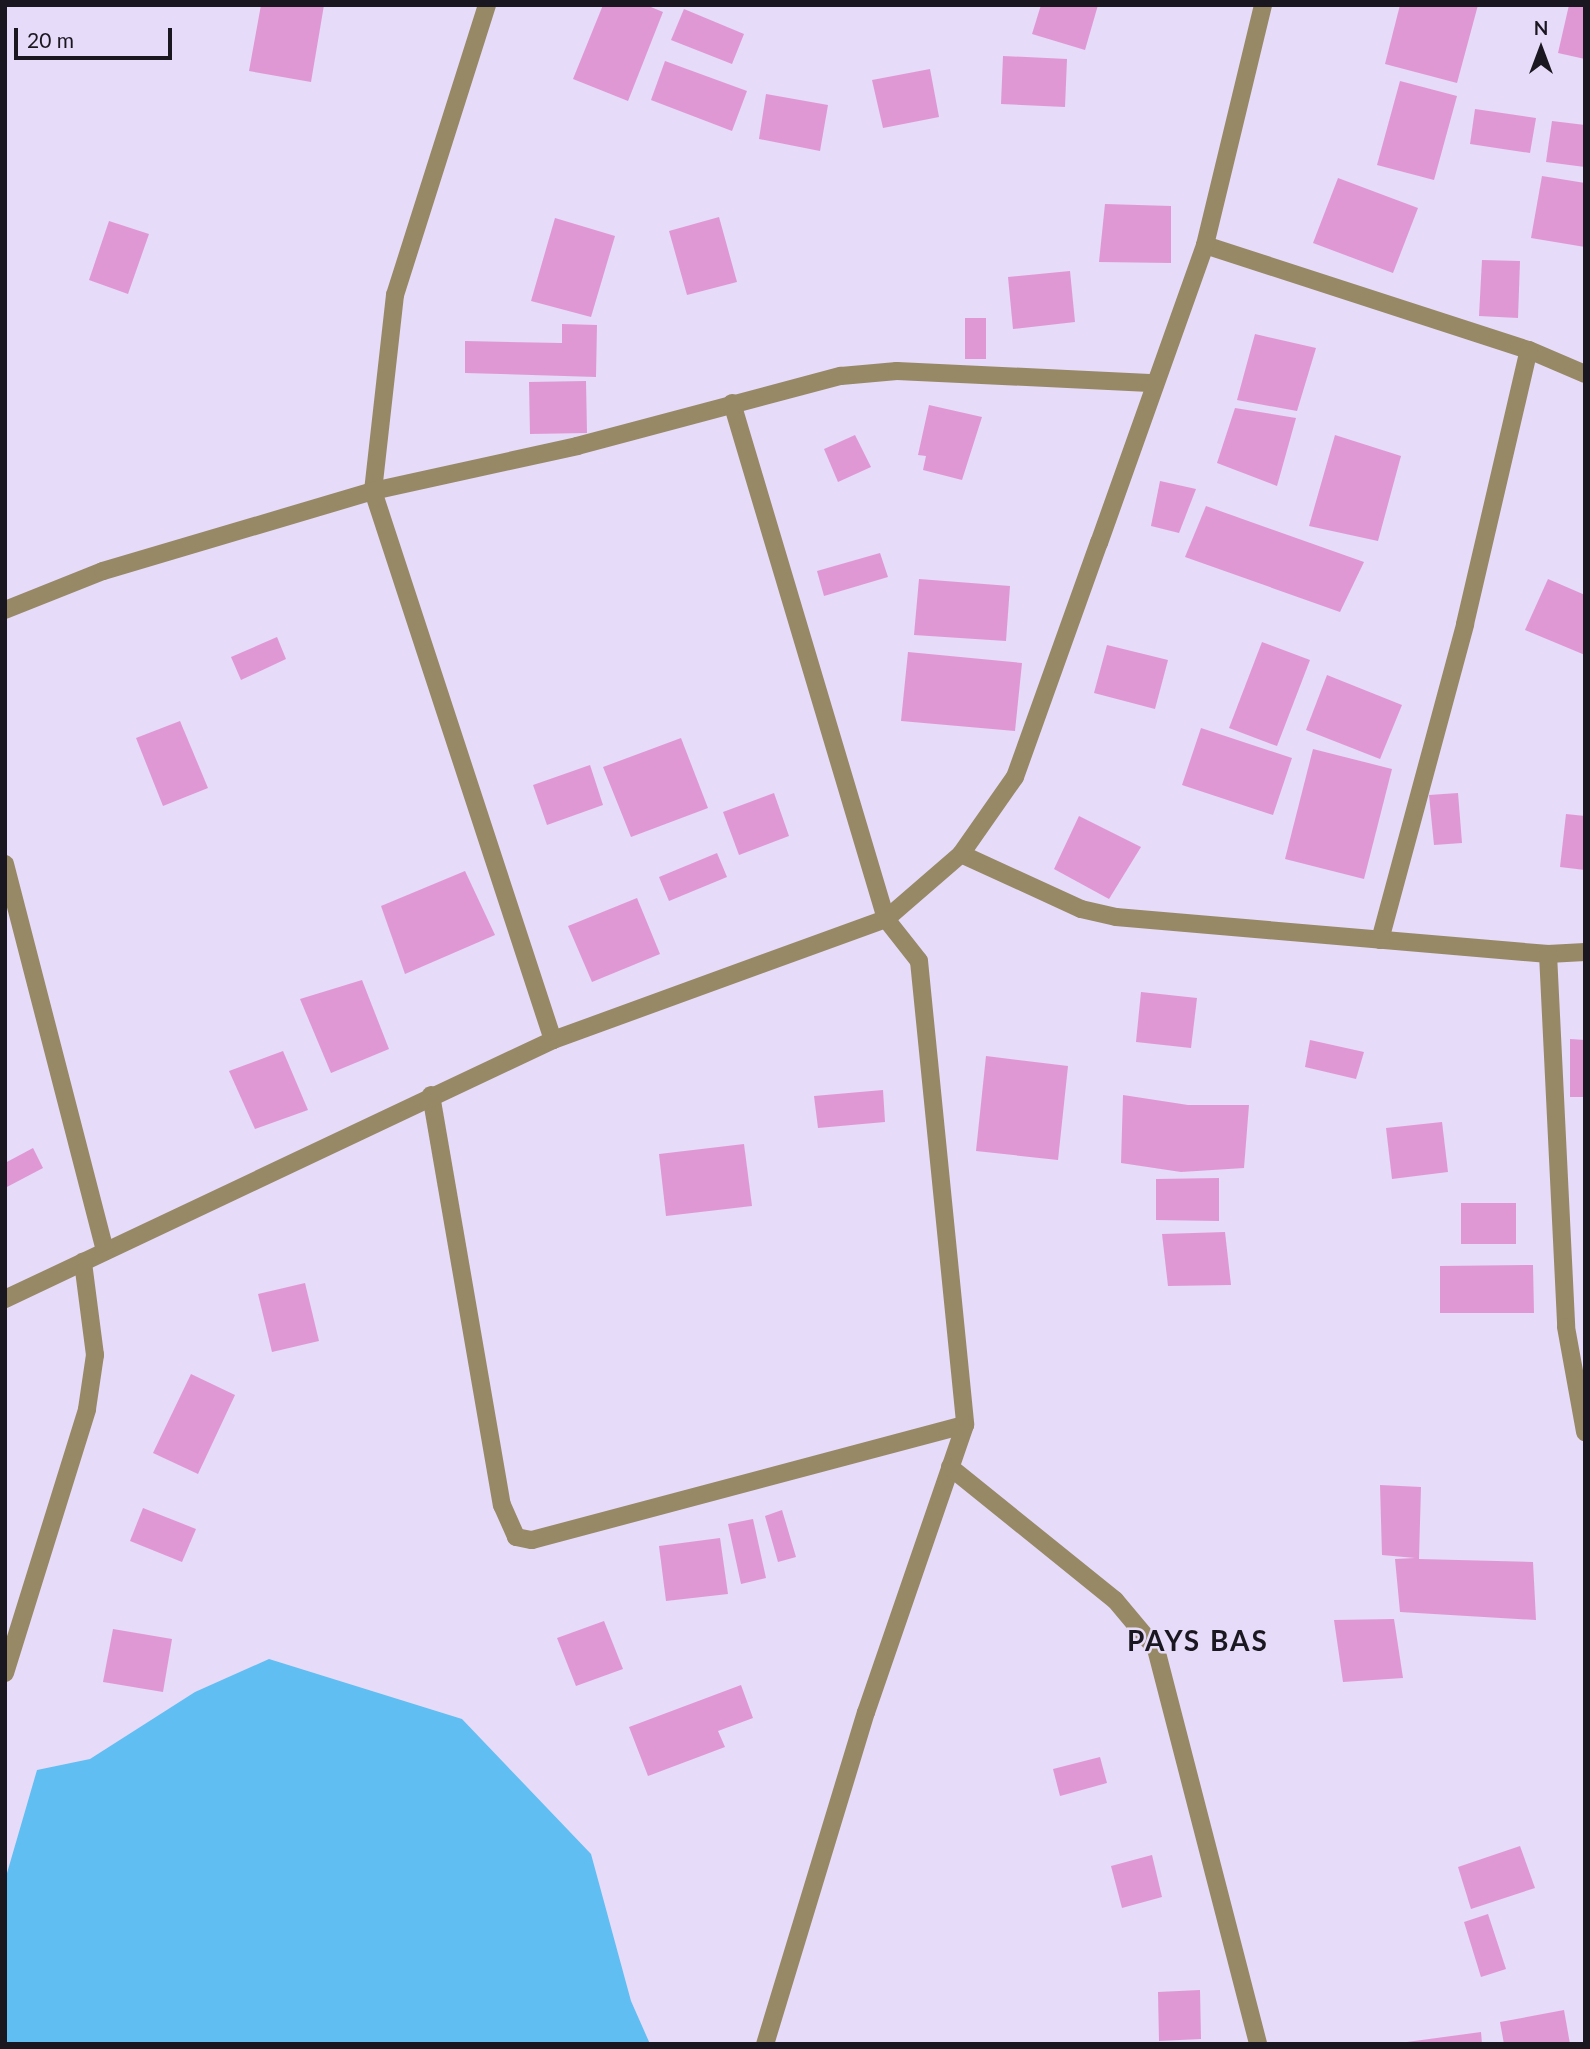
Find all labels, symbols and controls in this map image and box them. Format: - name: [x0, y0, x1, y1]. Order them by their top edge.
- scale bar: [18, 14, 175, 58]
- north arrow: [1506, 14, 1576, 84]
- text: N: [1534, 16, 1548, 39]
- text: 20 m: [27, 27, 74, 52]
- district label: PAYS BAS: [1128, 1623, 1268, 1657]

